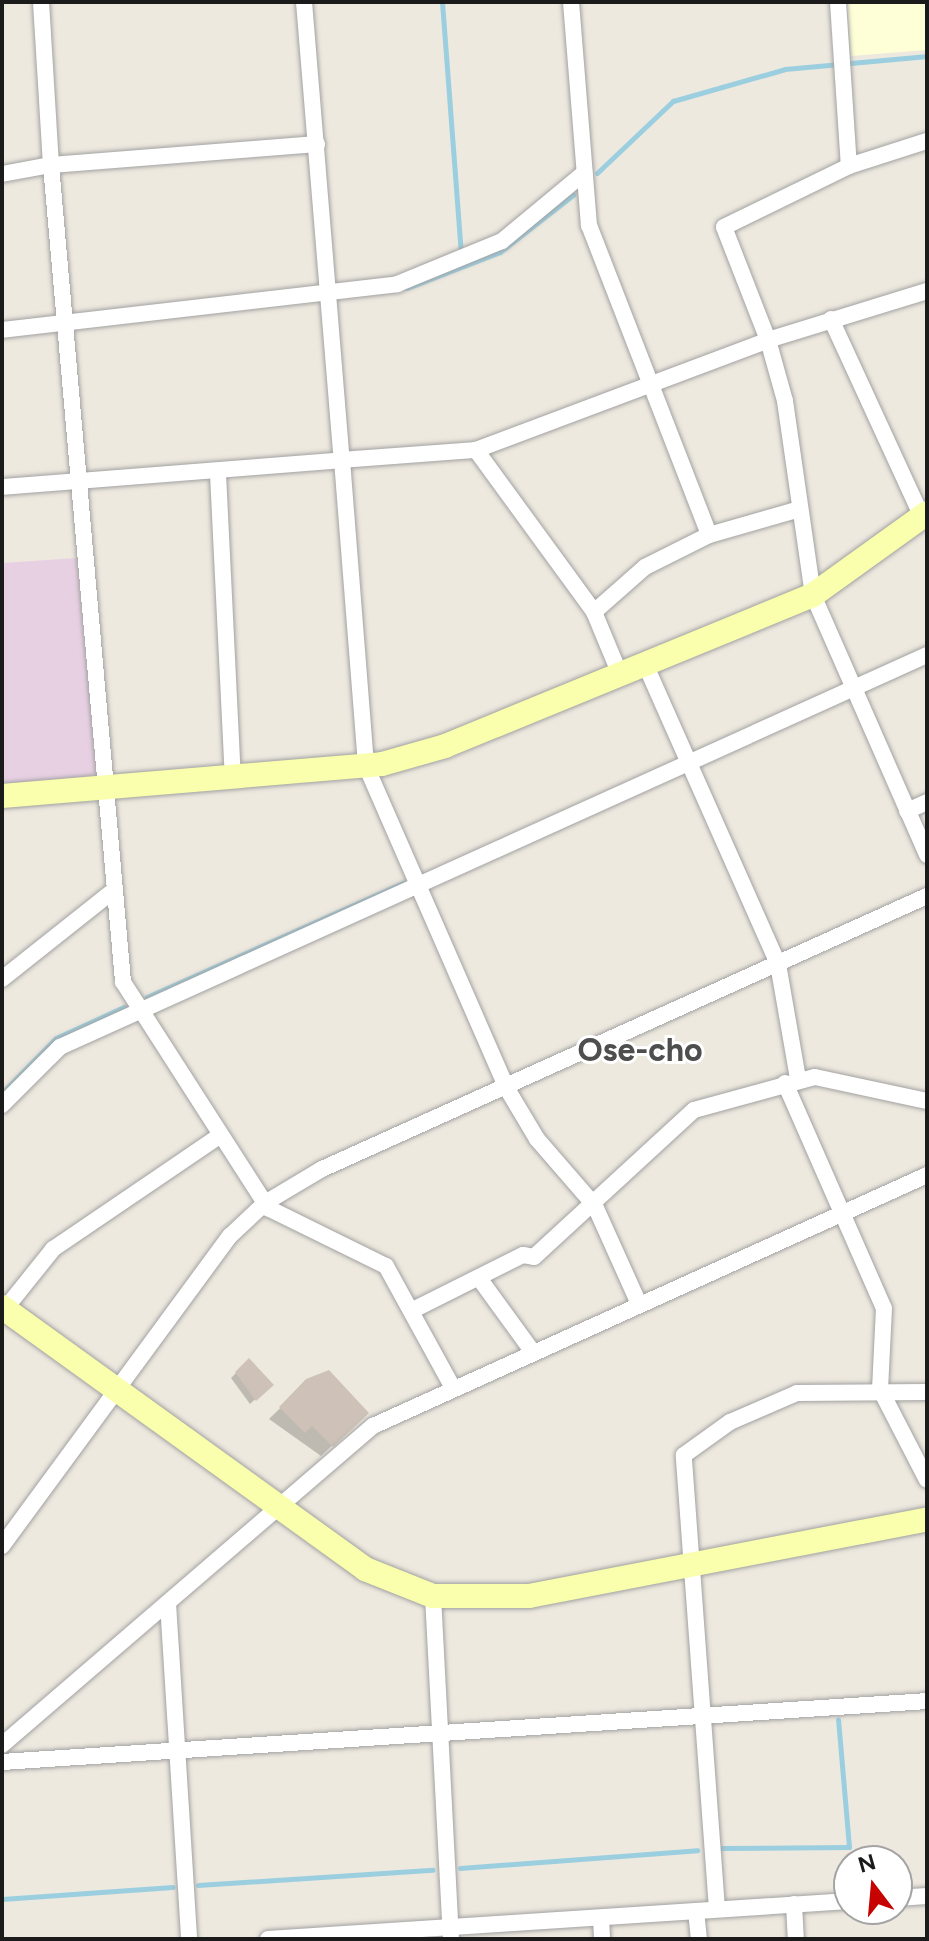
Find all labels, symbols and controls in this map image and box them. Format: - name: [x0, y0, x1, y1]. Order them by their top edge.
- district label: Ose-cho: [577, 1031, 703, 1069]
- north arrow: [833, 1845, 913, 1925]
- text: N: [855, 1848, 879, 1879]

